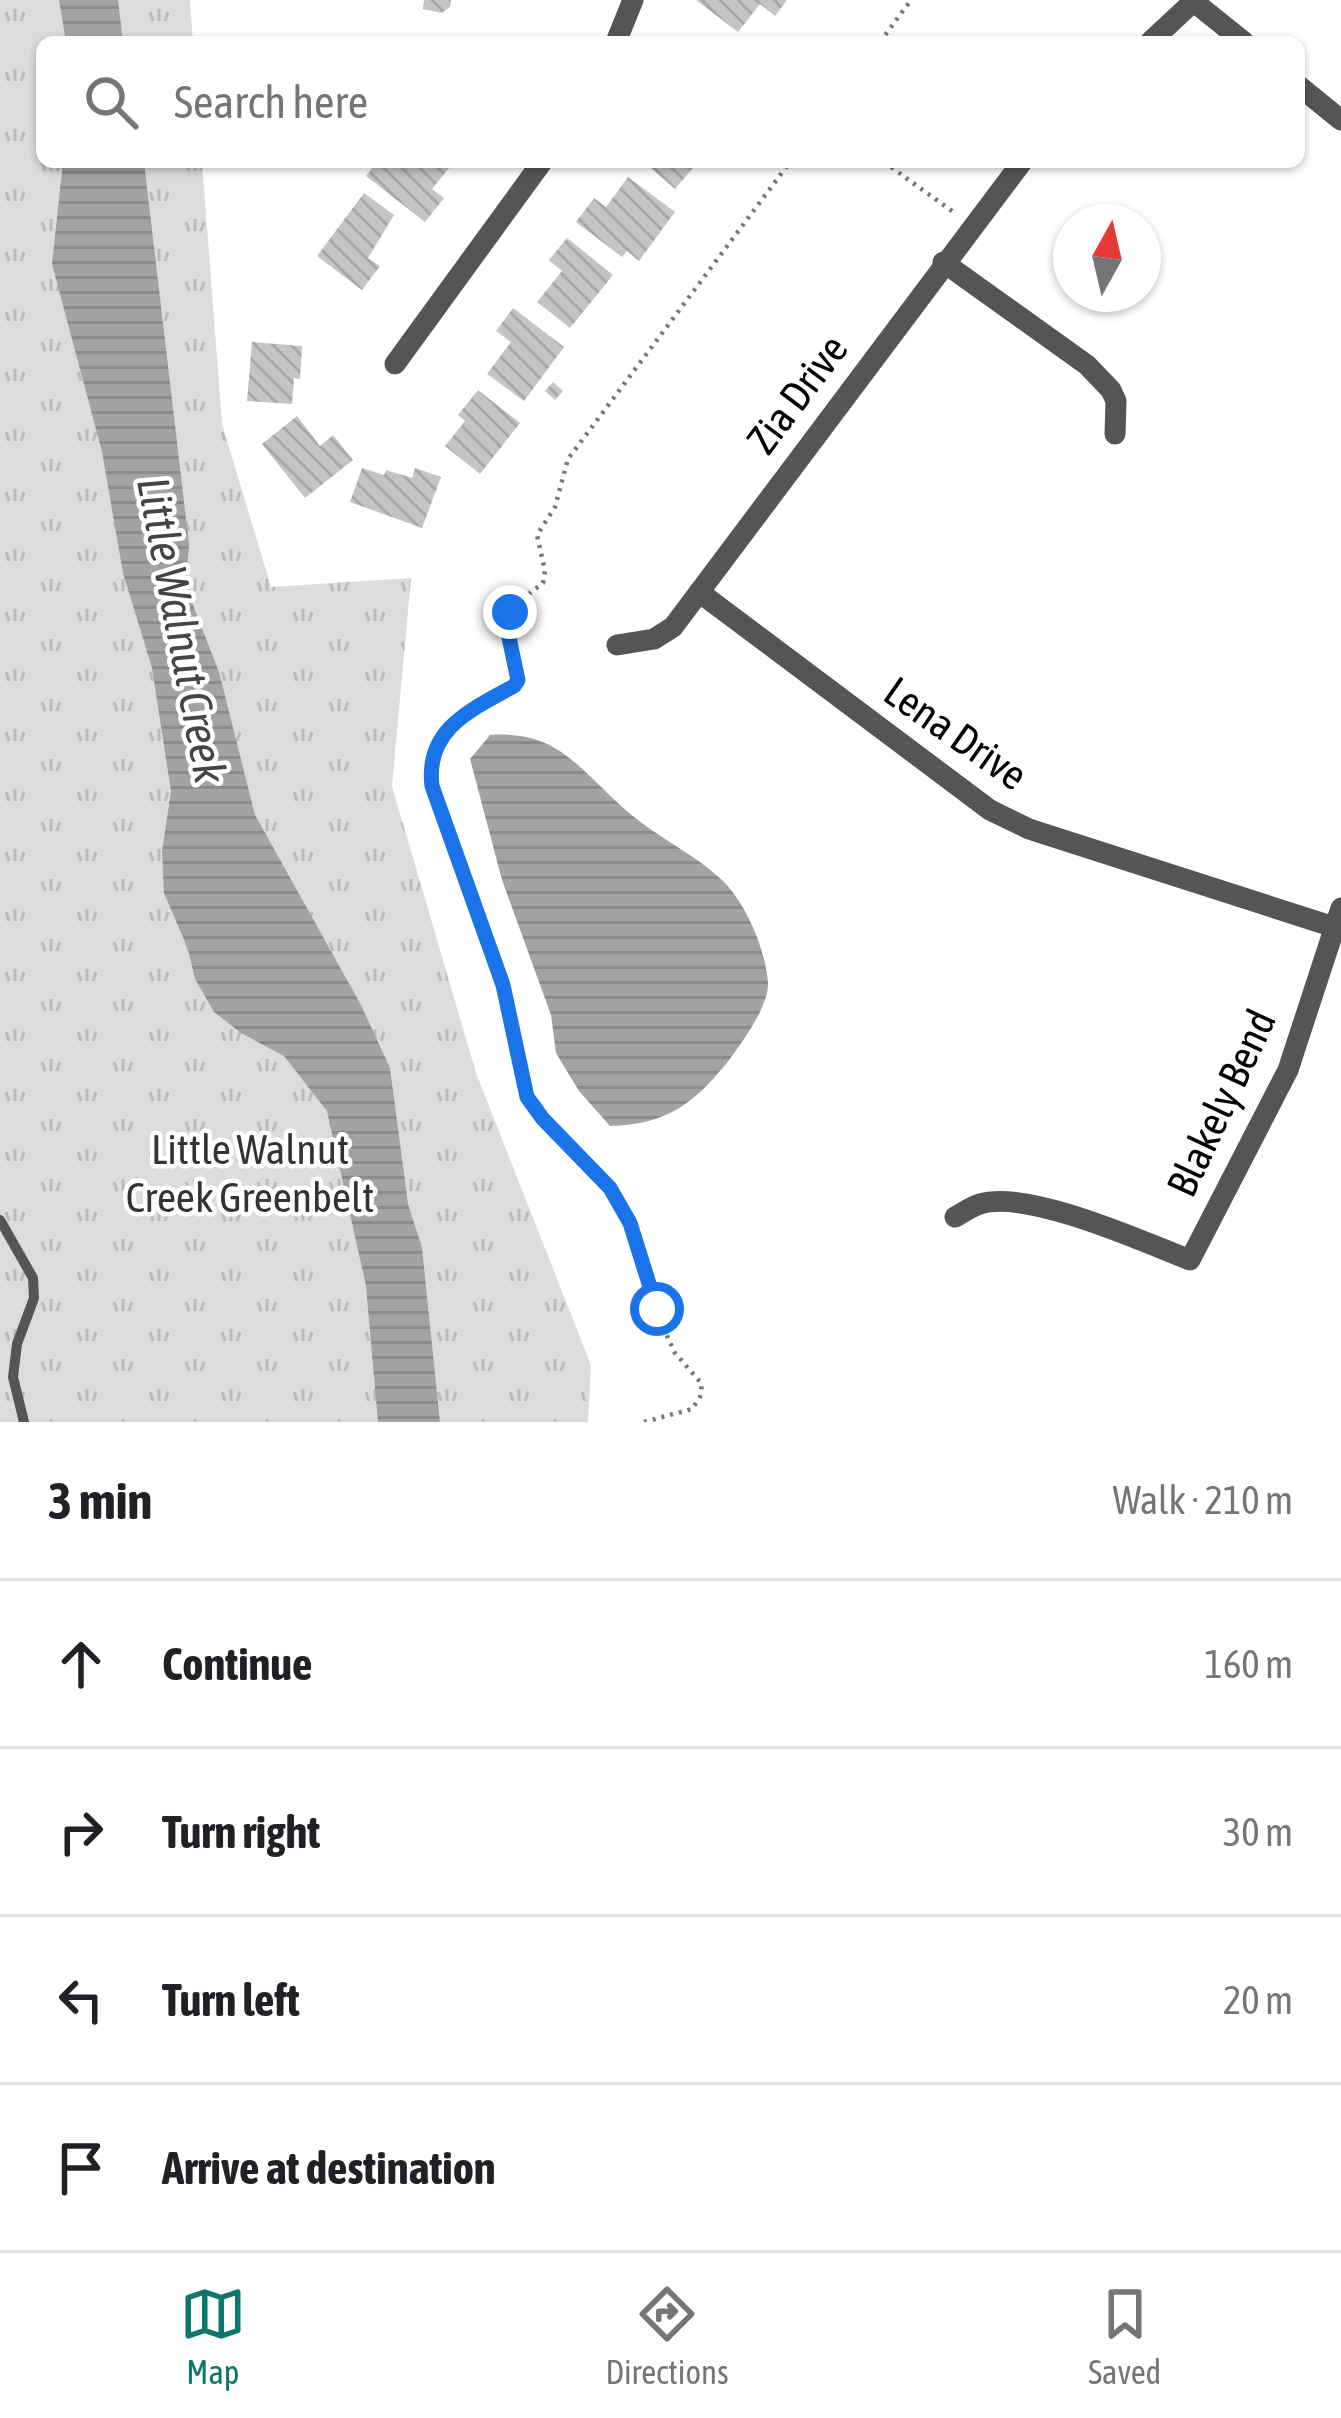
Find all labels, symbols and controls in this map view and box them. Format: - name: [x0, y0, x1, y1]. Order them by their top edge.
- search box: [36, 36, 1305, 168]
- icon: search: [78, 69, 144, 135]
- text: Search here: [174, 76, 368, 128]
- north arrow: [1053, 204, 1161, 312]
- street label: Zia Drive: [737, 325, 857, 463]
- water label: Little Walnut Creek: [127, 473, 237, 788]
- route end: [483, 585, 537, 639]
- street label: Lena Drive: [876, 667, 1036, 799]
- street label: Blakely Bend: [1157, 1002, 1285, 1204]
- park label: Little Walnut Creek Greenbelt: [126, 1125, 374, 1221]
- route start: [630, 1282, 684, 1336]
- text: 3 min: [48, 1471, 152, 1530]
- text: Walk · 210 m: [1113, 1478, 1293, 1522]
- icon: ahead: [48, 1631, 114, 1697]
- text: Continue: [162, 1638, 313, 1690]
- text: 160 m: [1205, 1642, 1293, 1686]
- icon: right: [48, 1799, 114, 1865]
- text: Turn right: [162, 1806, 320, 1858]
- text: 30 m: [1223, 1810, 1293, 1854]
- icon: left: [48, 1967, 114, 2033]
- text: Turn left: [162, 1974, 300, 2026]
- text: 20 m: [1223, 1978, 1293, 2022]
- icon: arrive: [48, 2135, 114, 2201]
- text: Arrive at destination: [162, 2142, 496, 2194]
- tab: Map: [180, 2281, 246, 2391]
- tab: Directions: [605, 2281, 729, 2391]
- tab: Saved: [1088, 2281, 1161, 2391]

